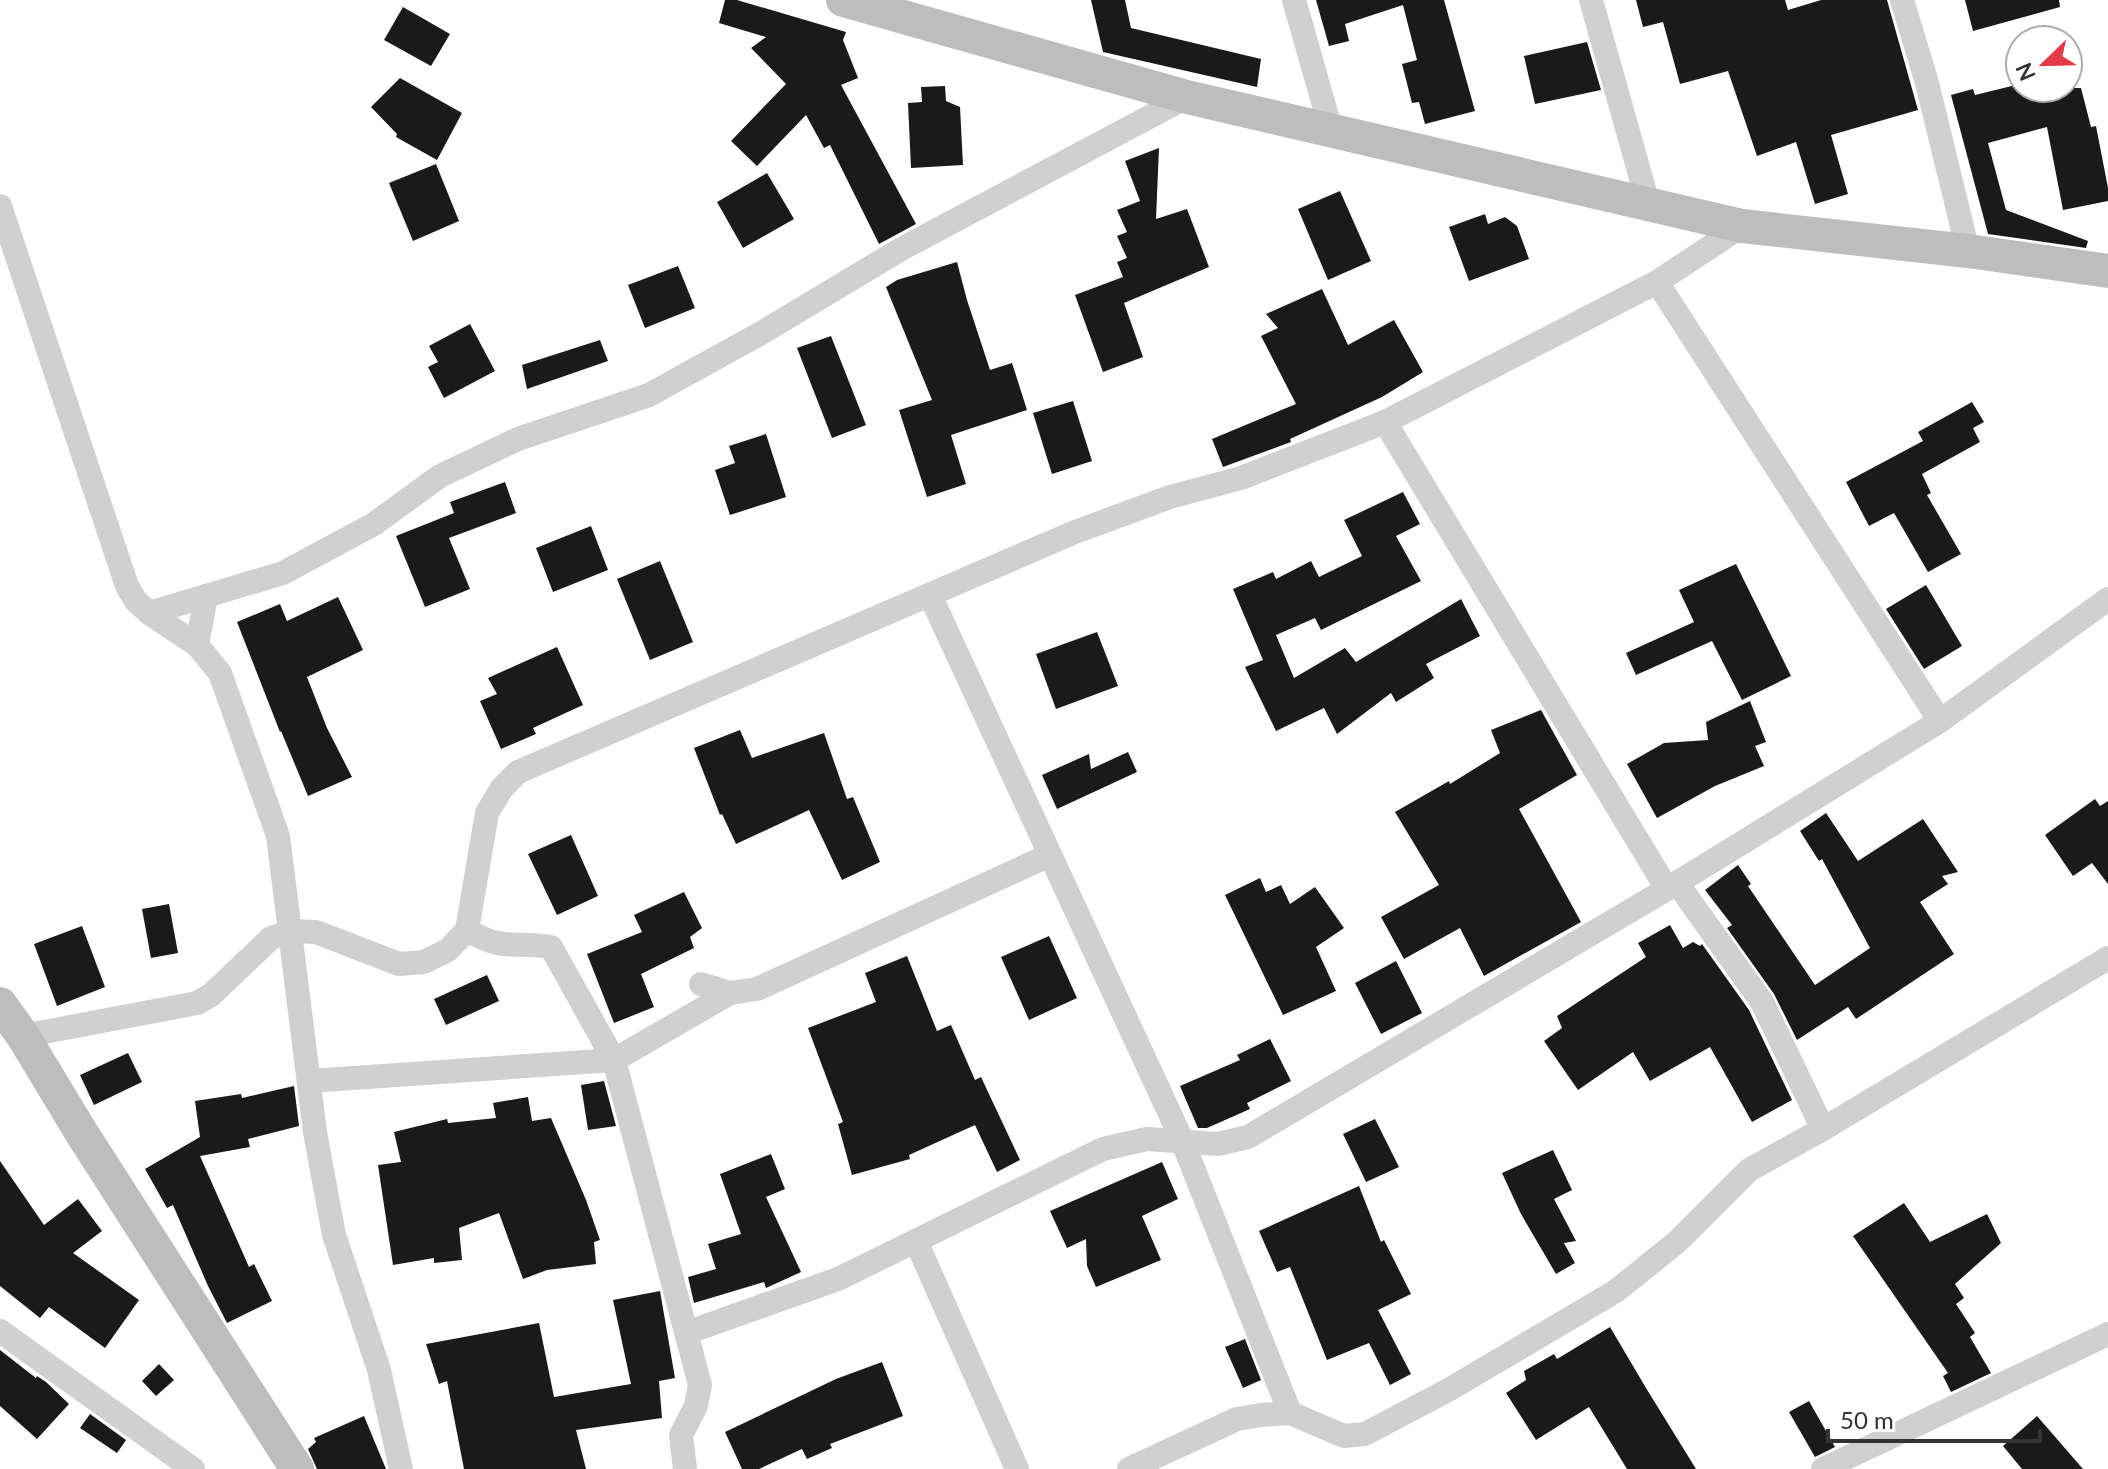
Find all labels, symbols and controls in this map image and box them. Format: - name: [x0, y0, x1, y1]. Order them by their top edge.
- north arrow: [2004, 24, 2084, 104]
- text: N: [2009, 59, 2041, 85]
- scale bar: [1828, 1393, 2040, 1443]
- text: 50 m: [1840, 1405, 1894, 1434]

